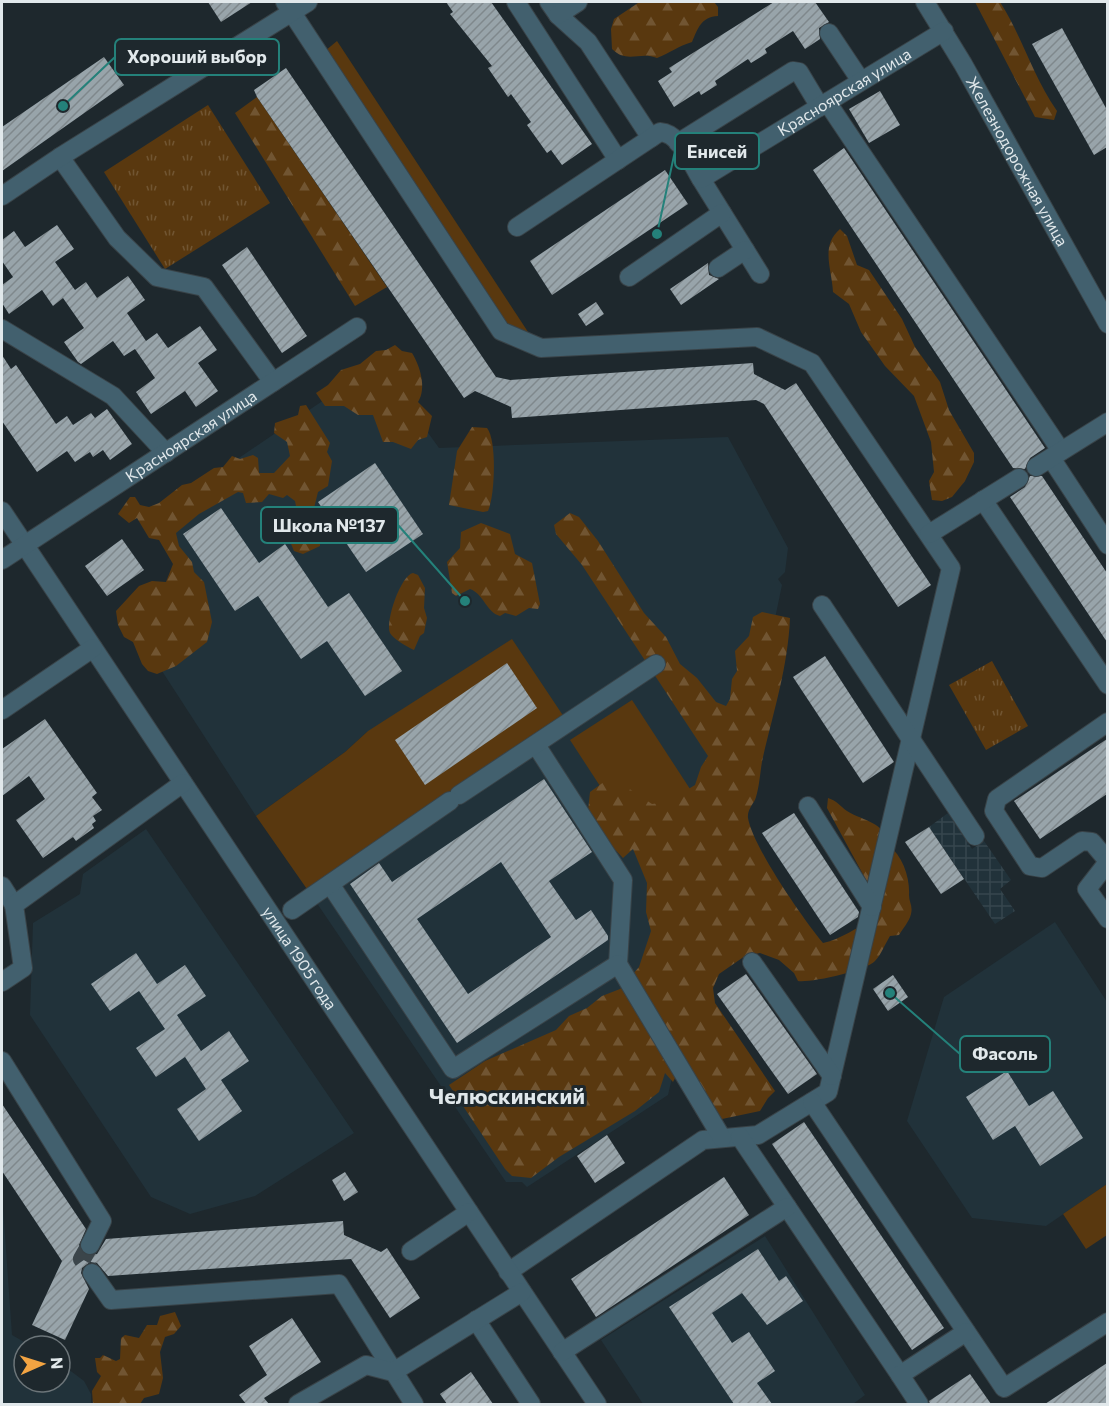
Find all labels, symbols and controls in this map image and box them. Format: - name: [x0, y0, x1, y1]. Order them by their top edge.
- callout: Хороший выбор: [115, 39, 279, 75]
- street label: Красноярская улица: [774, 44, 914, 139]
- text: Хороший выбор: [127, 45, 267, 67]
- street label: Железнодорожная улица: [963, 73, 1073, 249]
- callout: Енисей: [675, 133, 759, 169]
- text: Енисей: [687, 140, 747, 162]
- street label: Красноярская улица: [122, 386, 260, 485]
- callout: Школа №137: [261, 507, 398, 543]
- text: Школа №137: [273, 514, 385, 536]
- street label: улица 1905 года: [259, 902, 341, 1013]
- callout: Фасоль: [960, 1036, 1050, 1072]
- text: Фасоль: [972, 1042, 1038, 1064]
- district label: Челюскинский: [429, 1082, 585, 1109]
- north arrow: [12, 1334, 72, 1394]
- text: N: [48, 1357, 67, 1370]

